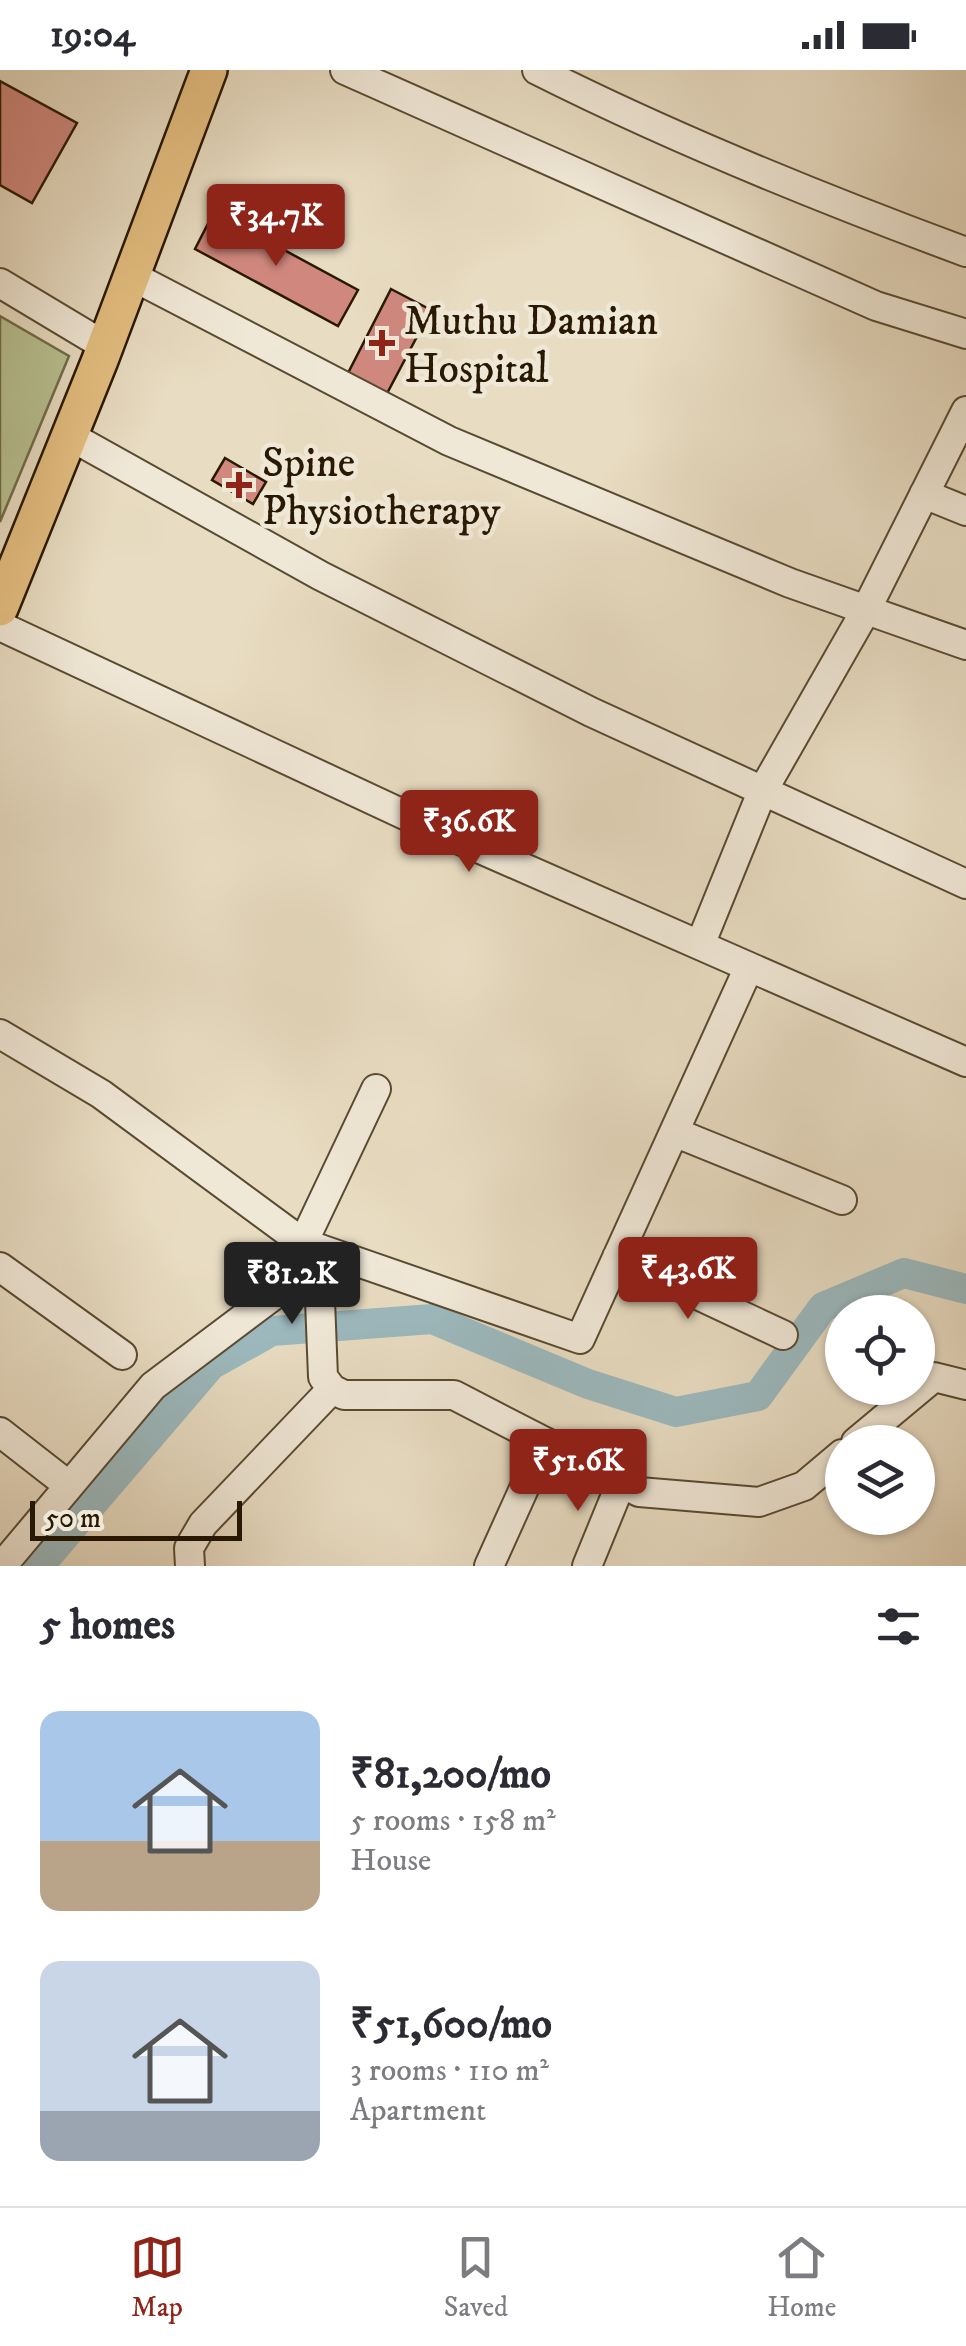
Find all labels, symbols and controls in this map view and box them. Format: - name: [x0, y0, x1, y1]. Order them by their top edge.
- text: 19:04: [50, 11, 135, 59]
- pin: ₹34.7K: [195, 184, 357, 269]
- text: ₹34.7K: [229, 196, 323, 236]
- place label: Muthu Damian Hospital: [404, 296, 658, 396]
- marker: Muthu Damian Hospital: [369, 330, 395, 356]
- place label: Spine Physiotherapy: [262, 438, 502, 538]
- marker: Spine Physiotherapy: [226, 472, 252, 498]
- pin: ₹36.6K: [388, 790, 550, 875]
- text: ₹36.6K: [422, 802, 516, 842]
- pin: ₹43.6K: [607, 1237, 769, 1322]
- pin: ₹81.2K: [211, 1242, 373, 1327]
- text: ₹43.6K: [640, 1249, 736, 1289]
- text: ₹81.2K: [246, 1254, 338, 1294]
- map controls: [825, 1295, 935, 1535]
- button: locate: [825, 1295, 935, 1405]
- button: layers: [825, 1425, 935, 1535]
- pin: ₹51.6K: [497, 1429, 659, 1514]
- text: ₹51.6K: [532, 1441, 624, 1481]
- scale bar: [30, 1496, 242, 1540]
- text: 50 m: [45, 1501, 101, 1536]
- icon: filters: [871, 1599, 926, 1654]
- text: 5 homes: [40, 1600, 175, 1652]
- text: ₹81,200/mo: [350, 1749, 551, 1801]
- icon: home: [120, 1751, 240, 1871]
- text: 5 rooms · 158 m²: [350, 1801, 556, 1841]
- text: House: [350, 1841, 431, 1881]
- text: ₹51,600/mo: [350, 1999, 552, 2051]
- icon: home: [120, 2001, 240, 2121]
- text: 3 rooms · 110 m²: [350, 2051, 549, 2091]
- text: Apartment: [350, 2091, 486, 2131]
- tab: Map: [130, 2230, 185, 2325]
- tab: Saved: [444, 2230, 508, 2325]
- tab: Home: [767, 2230, 836, 2325]

